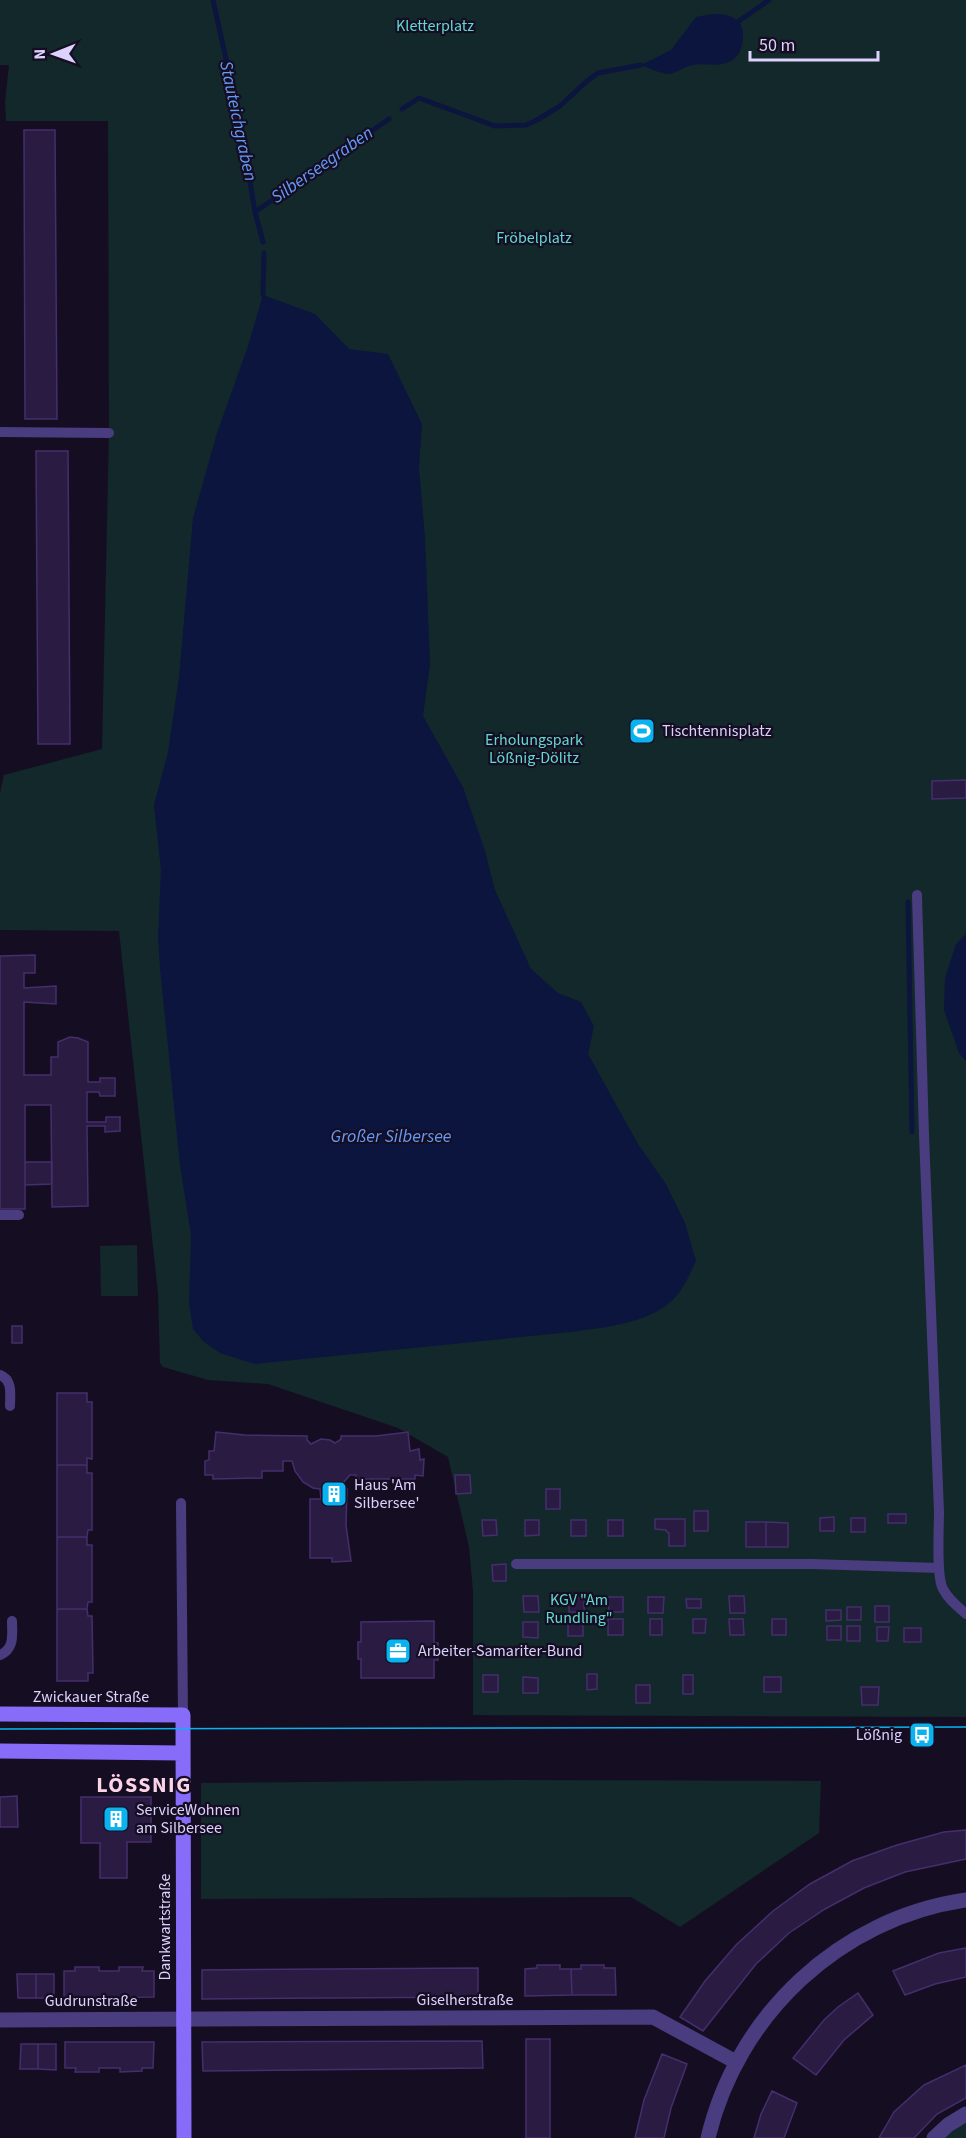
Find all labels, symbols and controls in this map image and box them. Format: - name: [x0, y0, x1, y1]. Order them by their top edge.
- park label: Kletterplatz: [396, 15, 474, 37]
- north arrow: [24, 24, 84, 84]
- scale bar: [750, 24, 878, 62]
- text: 50 m: [759, 33, 795, 58]
- text: N: [29, 49, 51, 60]
- water label: Stauteichgraben: [213, 59, 263, 183]
- water label: Silberseegraben: [266, 120, 378, 210]
- park label: Fröbelplatz: [496, 227, 572, 249]
- sports icon: Tischtennisplatz: [627, 716, 657, 746]
- place label: Tischtennisplatz: [662, 720, 772, 742]
- park label: Erholungspark Lößnig-Dölitz: [485, 729, 583, 769]
- water label: Großer Silbersee: [331, 1124, 452, 1149]
- place label: Haus 'Am Silbersee': [354, 1474, 419, 1514]
- building icon: Haus 'Am Silbersee': [319, 1479, 349, 1509]
- park label: KGV "Am Rundling": [545, 1589, 613, 1629]
- office icon: Arbeiter-Samariter-Bund: [383, 1636, 413, 1666]
- place label: Arbeiter-Samariter-Bund: [418, 1640, 582, 1662]
- street label: Zwickauer Straße: [33, 1686, 149, 1708]
- bus stop icon: Lößnig: [907, 1720, 937, 1750]
- place label: Lößnig: [856, 1724, 902, 1746]
- district label: LÖSSNIG: [96, 1769, 192, 1801]
- place label: ServiceWohnen am Silbersee: [136, 1799, 240, 1839]
- building icon: ServiceWohnen am Silbersee: [101, 1804, 131, 1834]
- street label: Dankwartstraße: [154, 1873, 176, 1980]
- street label: Giselherstraße: [417, 1989, 513, 2011]
- street label: Gudrunstraße: [45, 1990, 137, 2012]

